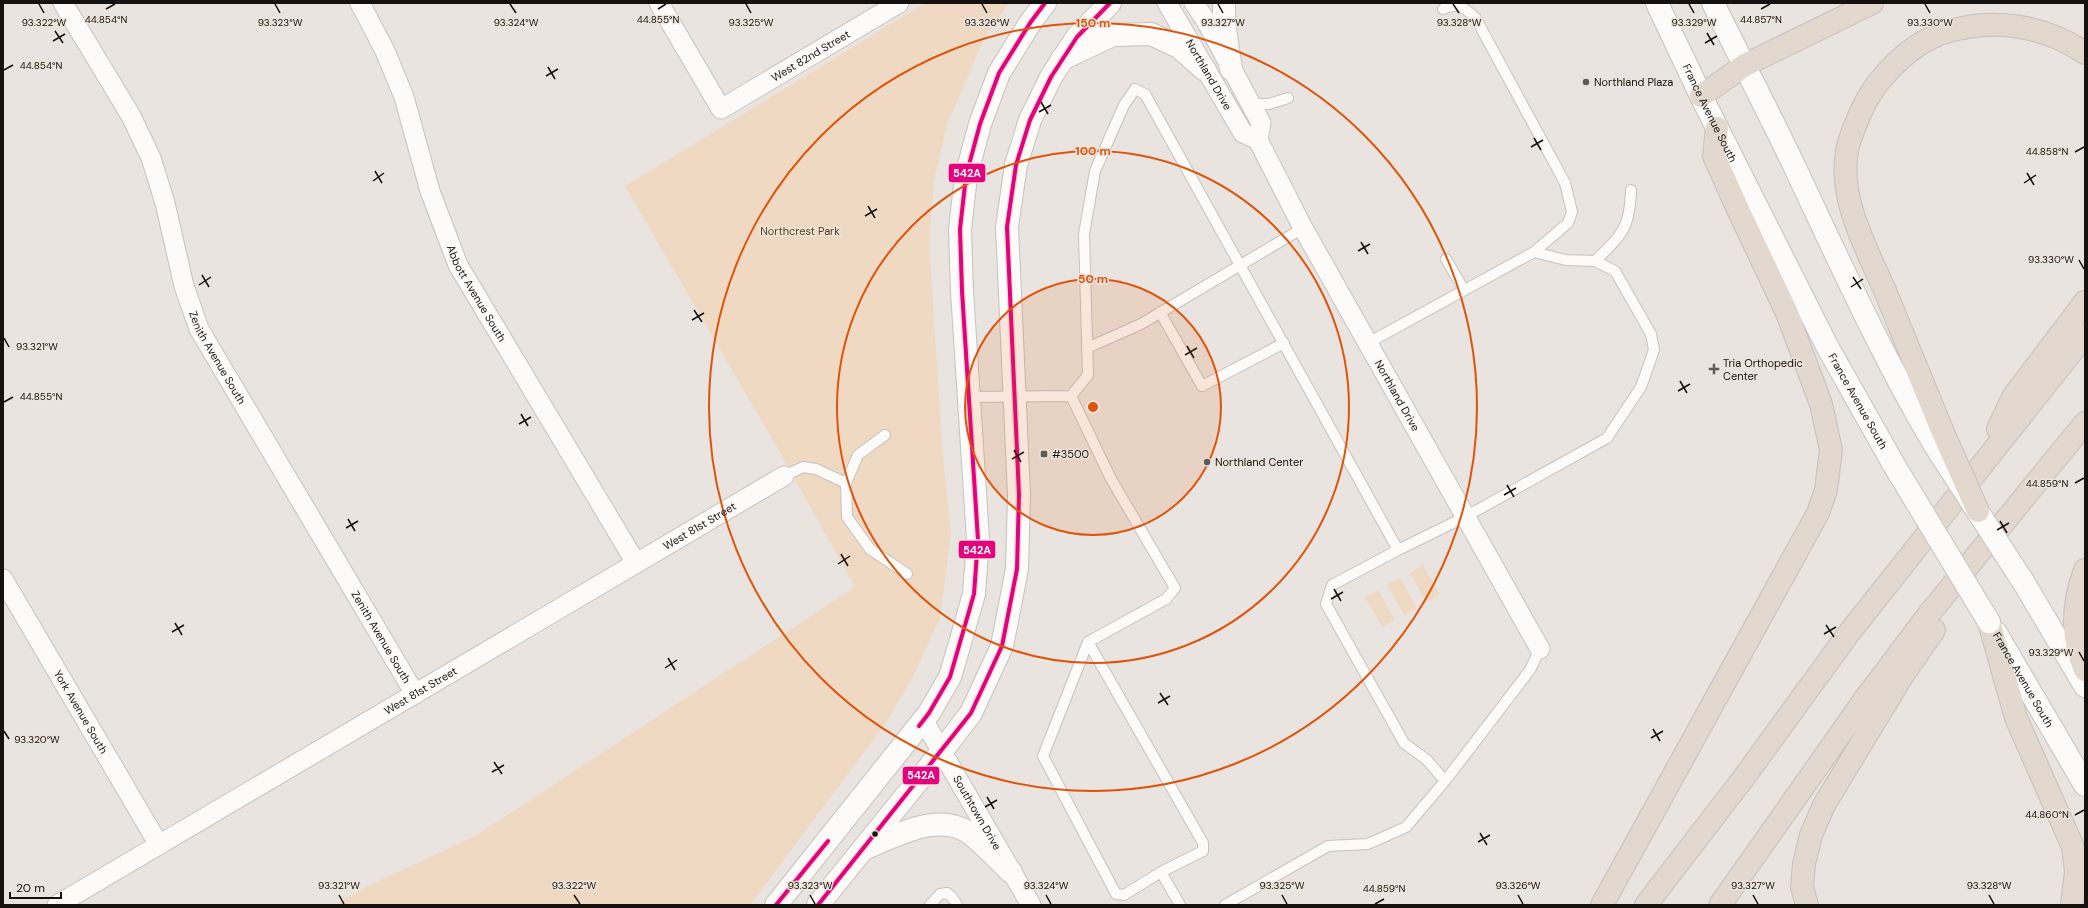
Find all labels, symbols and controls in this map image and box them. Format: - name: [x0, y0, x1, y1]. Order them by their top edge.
- text: 44.854°N: [85, 13, 127, 26]
- text: 44.855°N: [637, 13, 679, 26]
- text: 44.857°N: [1740, 13, 1782, 26]
- text: 150 m: [1076, 15, 1110, 31]
- text: 93.322°W: [22, 16, 67, 29]
- text: 93.323°W: [258, 16, 303, 29]
- text: 93.324°W: [494, 16, 539, 29]
- text: 93.325°W: [729, 16, 774, 29]
- text: 93.326°W: [964, 16, 1010, 29]
- text: 93.327°W: [1201, 16, 1245, 29]
- text: 93.328°W: [1437, 16, 1482, 29]
- text: 93.329°W: [1672, 16, 1717, 29]
- text: 93.330°W: [1907, 16, 1953, 29]
- street label: West 82nd Street: [769, 27, 852, 84]
- street label: Northland Drive: [1183, 37, 1235, 113]
- text: 44.854°N: [20, 59, 62, 72]
- street label: France Avenue South: [1680, 61, 1740, 164]
- place label: Northland Plaza: [1594, 75, 1673, 89]
- marker: Northland Plaza: [1581, 77, 1591, 87]
- text: 100 m: [1075, 143, 1111, 159]
- text: 44.858°N: [2026, 145, 2068, 158]
- line badge: 542A: [948, 163, 986, 183]
- text: 542A: [953, 166, 981, 180]
- park label: Northcrest Park: [760, 224, 840, 238]
- street label: Abbott Avenue South: [444, 243, 509, 344]
- text: 93.330°W: [2028, 253, 2074, 266]
- text: 50 m: [1078, 271, 1108, 287]
- street label: Zenith Avenue South: [186, 309, 249, 407]
- text: 93.321°W: [16, 340, 58, 353]
- street label: France Avenue South: [1825, 351, 1891, 452]
- place label: Tria Orthopedic Center: [1723, 356, 1803, 383]
- street label: Northland Drive: [1372, 357, 1423, 433]
- marker: Tria Orthopedic Center: [1708, 363, 1720, 375]
- text: 44.855°N: [20, 390, 62, 403]
- centre of rings: [1086, 400, 1100, 414]
- place label: #3500: [1052, 447, 1089, 461]
- marker: #3500: [1039, 449, 1049, 459]
- place label: Northland Center: [1215, 455, 1303, 469]
- marker: Northland Center: [1202, 457, 1212, 467]
- text: 44.859°N: [2026, 477, 2068, 490]
- street label: West 81st Street: [660, 499, 739, 553]
- line badge: 542A: [958, 540, 996, 559]
- text: 542A: [963, 543, 991, 557]
- street label: Zenith Avenue South: [348, 588, 414, 686]
- street label: France Avenue South: [1990, 629, 2057, 730]
- text: 93.329°W: [2029, 646, 2074, 659]
- street label: West 81st Street: [381, 664, 460, 718]
- street label: York Avenue South: [51, 667, 111, 756]
- text: 93.320°W: [14, 733, 60, 746]
- line badge: 542A: [902, 766, 940, 785]
- text: 542A: [907, 768, 935, 782]
- street label: Southtown Drive: [950, 773, 1004, 853]
- text: 44.860°N: [2025, 808, 2069, 821]
- unlabelled marker: [870, 829, 880, 839]
- scale bar: [10, 874, 61, 900]
- text: 93.321°W: [318, 879, 360, 892]
- text: 93.322°W: [552, 879, 597, 892]
- text: 93.323°W: [788, 879, 833, 892]
- text: 93.324°W: [1024, 879, 1069, 892]
- text: 93.325°W: [1260, 879, 1305, 892]
- text: 93.326°W: [1495, 879, 1541, 892]
- text: 93.327°W: [1731, 879, 1775, 892]
- text: 93.328°W: [1967, 879, 2012, 892]
- text: 20 m: [16, 880, 45, 896]
- text: 44.859°N: [1363, 882, 1405, 895]

